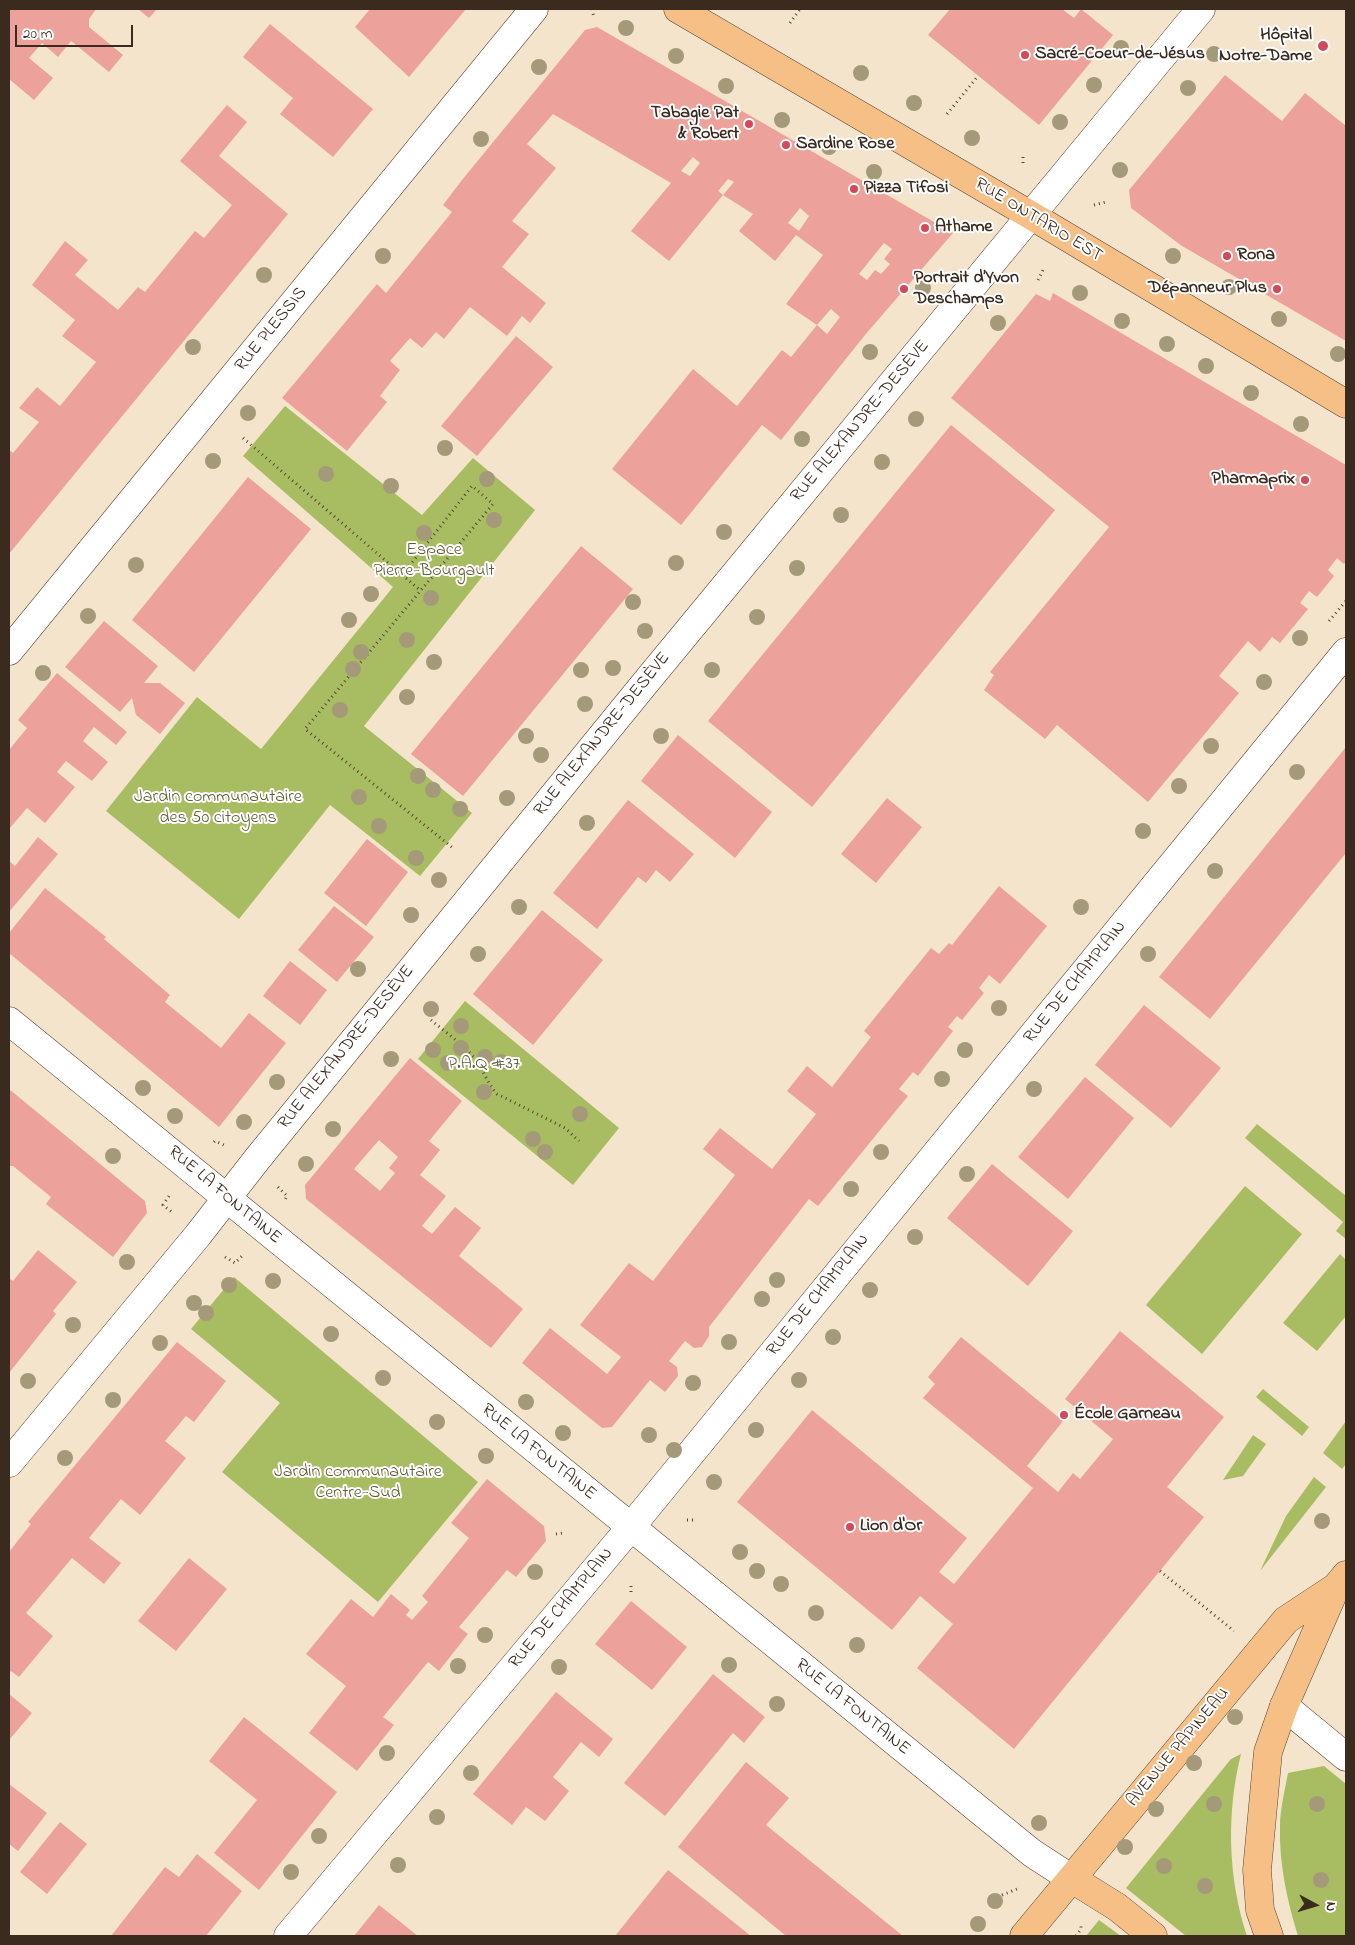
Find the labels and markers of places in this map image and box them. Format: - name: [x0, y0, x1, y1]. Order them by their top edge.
- place label: Hôpital Notre-Dame: [1219, 25, 1312, 68]
- marker: Hôpital Notre-Dame: [1316, 39, 1330, 53]
- place label: Sacré-Coeur-de-Jésus: [1035, 44, 1205, 66]
- marker: Sacré-Coeur-de-Jésus: [1019, 49, 1031, 61]
- place label: Tabagie Pat & Robert: [651, 103, 739, 146]
- marker: Tabagie Pat & Robert: [743, 118, 755, 130]
- place label: Sardine Rose: [796, 134, 894, 156]
- marker: Sardine Rose: [780, 139, 792, 151]
- place label: Pizza Tifosi: [864, 178, 948, 200]
- marker: Pizza Tifosi: [848, 183, 860, 195]
- place label: Athame: [935, 217, 992, 239]
- marker: Athame: [919, 222, 931, 234]
- place label: Rona: [1237, 245, 1275, 267]
- marker: Rona: [1221, 250, 1233, 262]
- place label: Portrait d’Yvon Deschamps: [914, 268, 1019, 310]
- place label: Dépanneur Plus: [1148, 278, 1267, 300]
- marker: Portrait d’Yvon Deschamps: [898, 283, 910, 295]
- marker: Dépanneur Plus: [1271, 283, 1283, 295]
- place label: Pharmaprix: [1211, 469, 1295, 491]
- marker: Pharmaprix: [1299, 474, 1311, 486]
- place label: École Garneau: [1074, 1404, 1181, 1426]
- marker: École Garneau: [1058, 1409, 1070, 1421]
- place label: Lion d'Or: [860, 1516, 922, 1538]
- marker: Lion d'Or: [844, 1521, 856, 1533]

